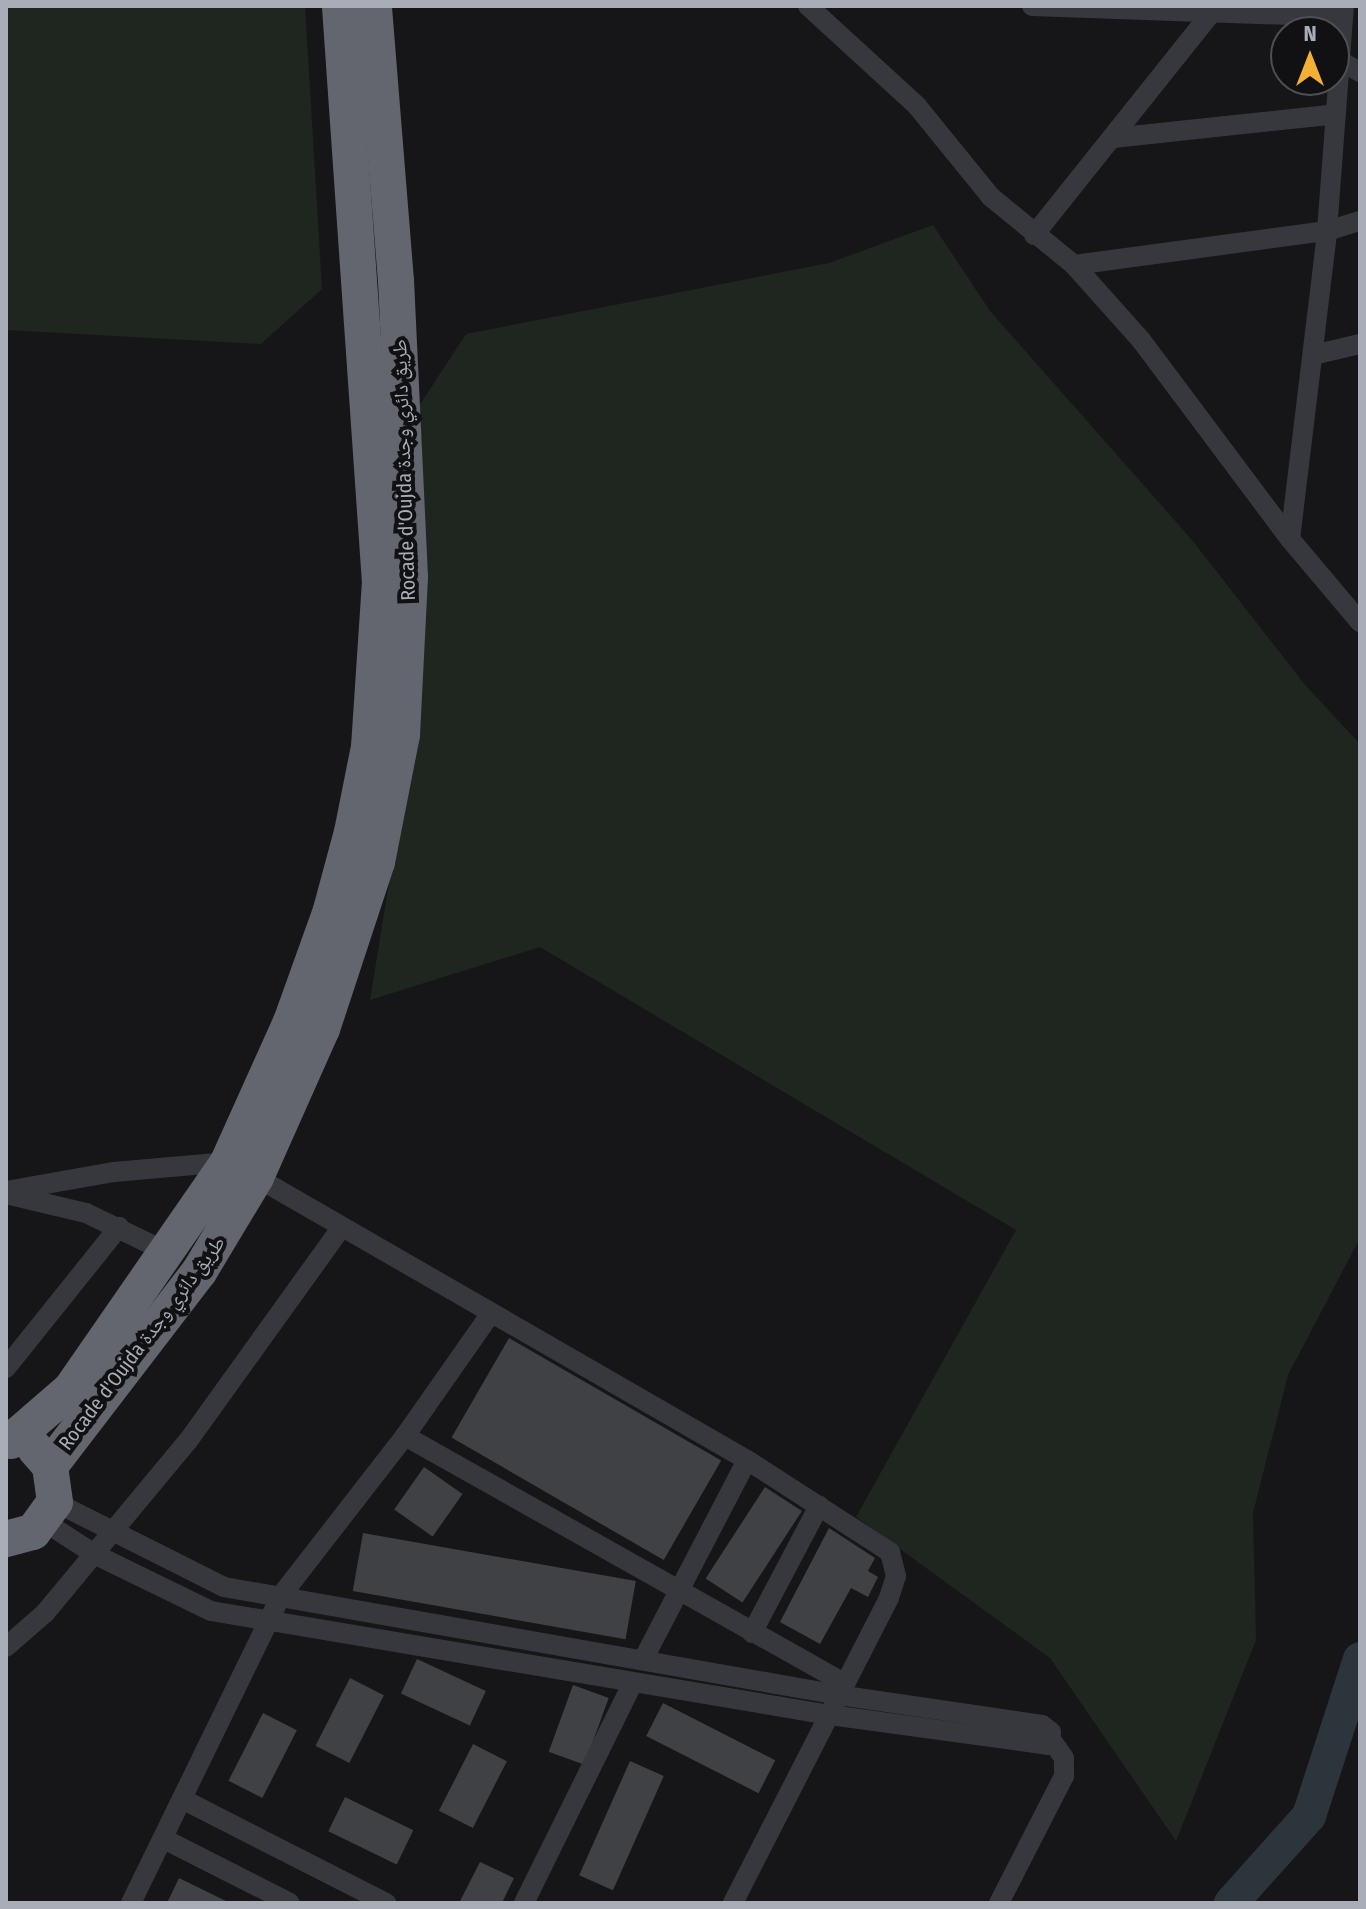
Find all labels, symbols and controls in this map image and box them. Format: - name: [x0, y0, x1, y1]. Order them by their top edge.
- north arrow: [1270, 16, 1350, 96]
- text: N: [1303, 20, 1317, 47]
- street label: Rocade d'Oujda طريق دائري وجدة: [387, 339, 421, 601]
- street label: Rocade d'Oujda طريق دائري وجدة: [54, 1231, 230, 1455]

